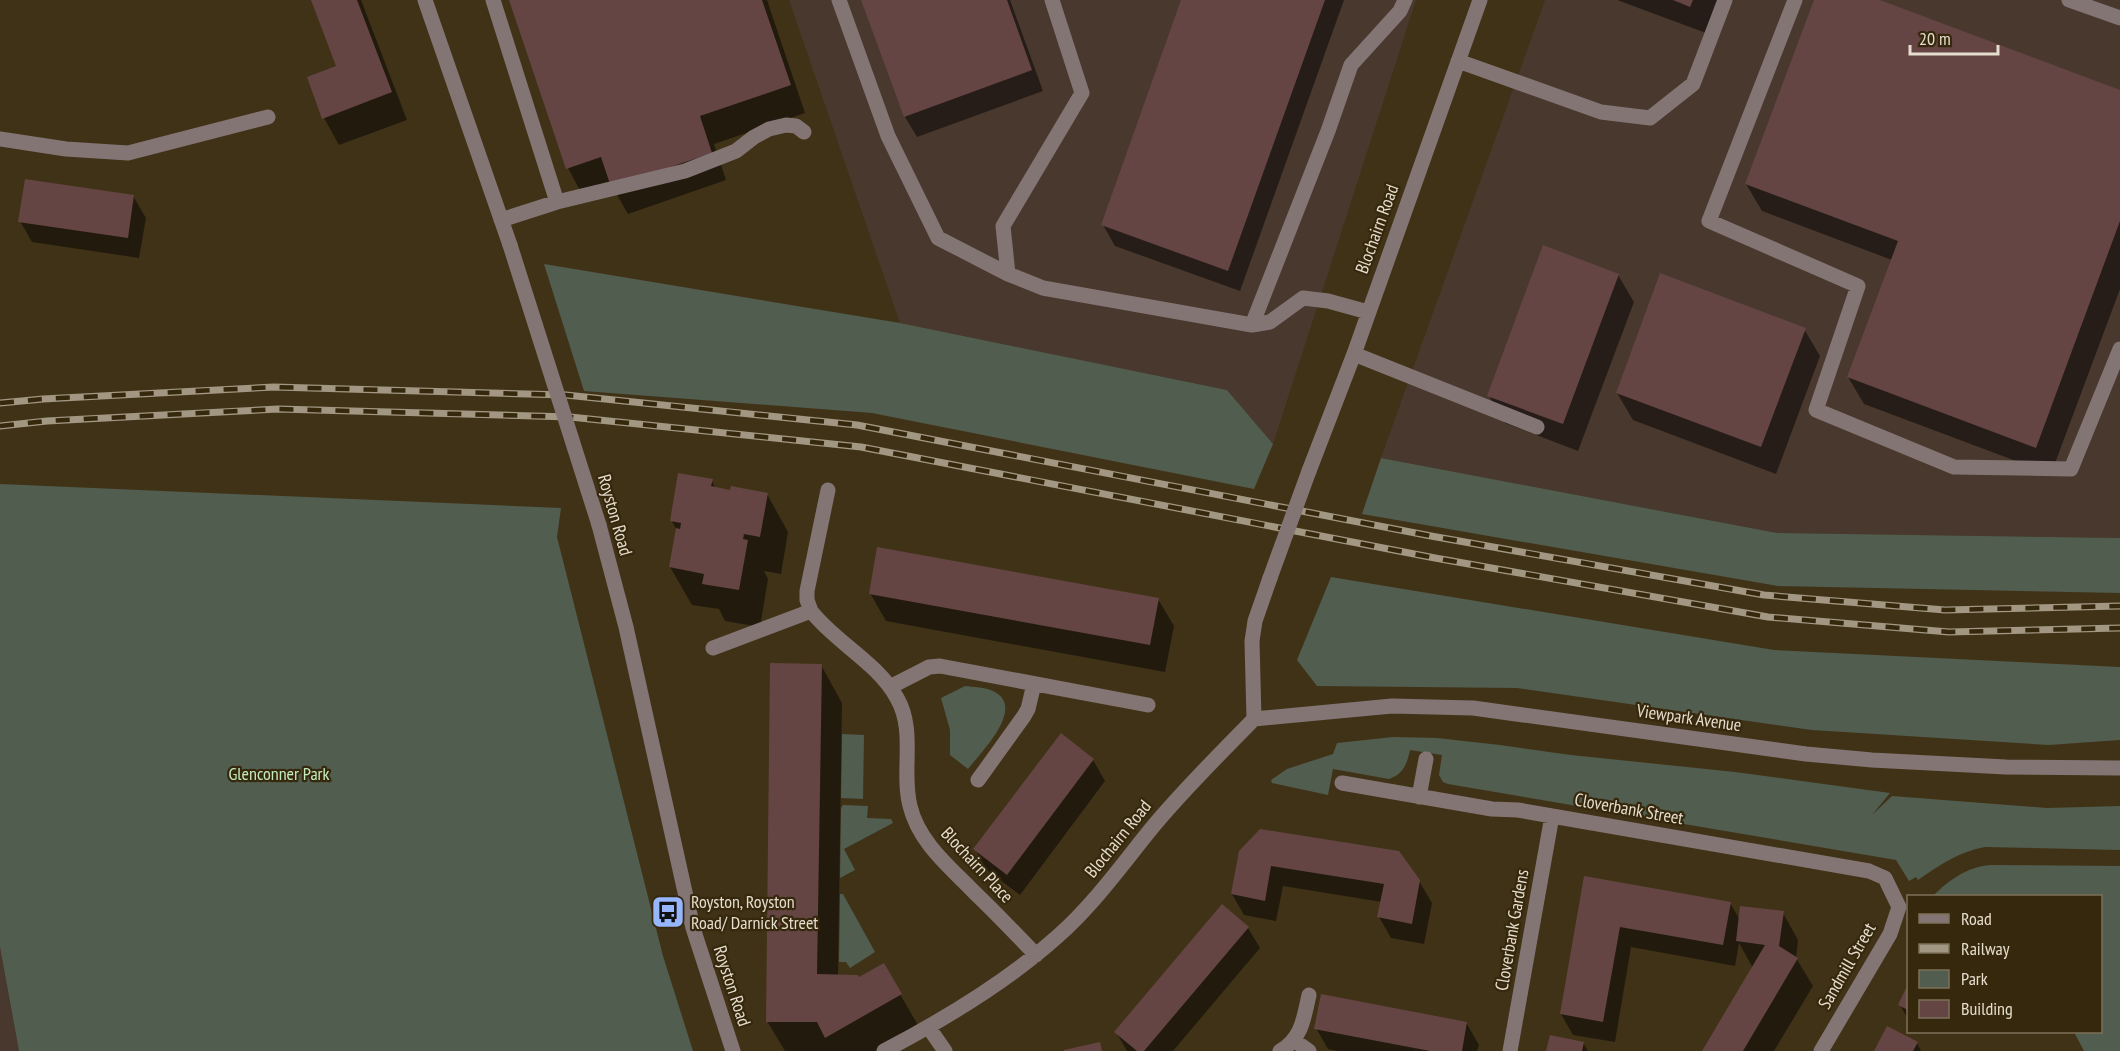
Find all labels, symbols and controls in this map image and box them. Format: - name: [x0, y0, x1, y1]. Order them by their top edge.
- scale bar: [1910, 18, 1998, 56]
- text: 20 m: [1919, 27, 1951, 50]
- street label: Blochairn Road: [1350, 181, 1403, 277]
- street label: Royston Road: [593, 472, 638, 558]
- street label: Viewpark Avenue: [1634, 699, 1743, 736]
- park label: Glenconner Park: [229, 762, 330, 785]
- street label: Cloverbank Street: [1573, 788, 1685, 829]
- street label: Blochairn Road: [1079, 795, 1156, 882]
- street label: Blochairn Place: [936, 822, 1018, 907]
- street label: Cloverbank Gardens: [1490, 867, 1534, 992]
- place label: Royston, Royston Road/ Darnick Street: [691, 890, 818, 934]
- bus stop icon: Royston, Royston Road/ Darnick Street: [650, 894, 686, 930]
- legend: [1907, 895, 2102, 1033]
- text: Road: [1961, 907, 1992, 930]
- street label: Sandmill Street: [1813, 919, 1880, 1013]
- text: Railway: [1961, 937, 2010, 960]
- street label: Royston Road: [709, 943, 756, 1029]
- text: Park: [1961, 967, 1988, 990]
- text: Building: [1961, 997, 2013, 1020]

